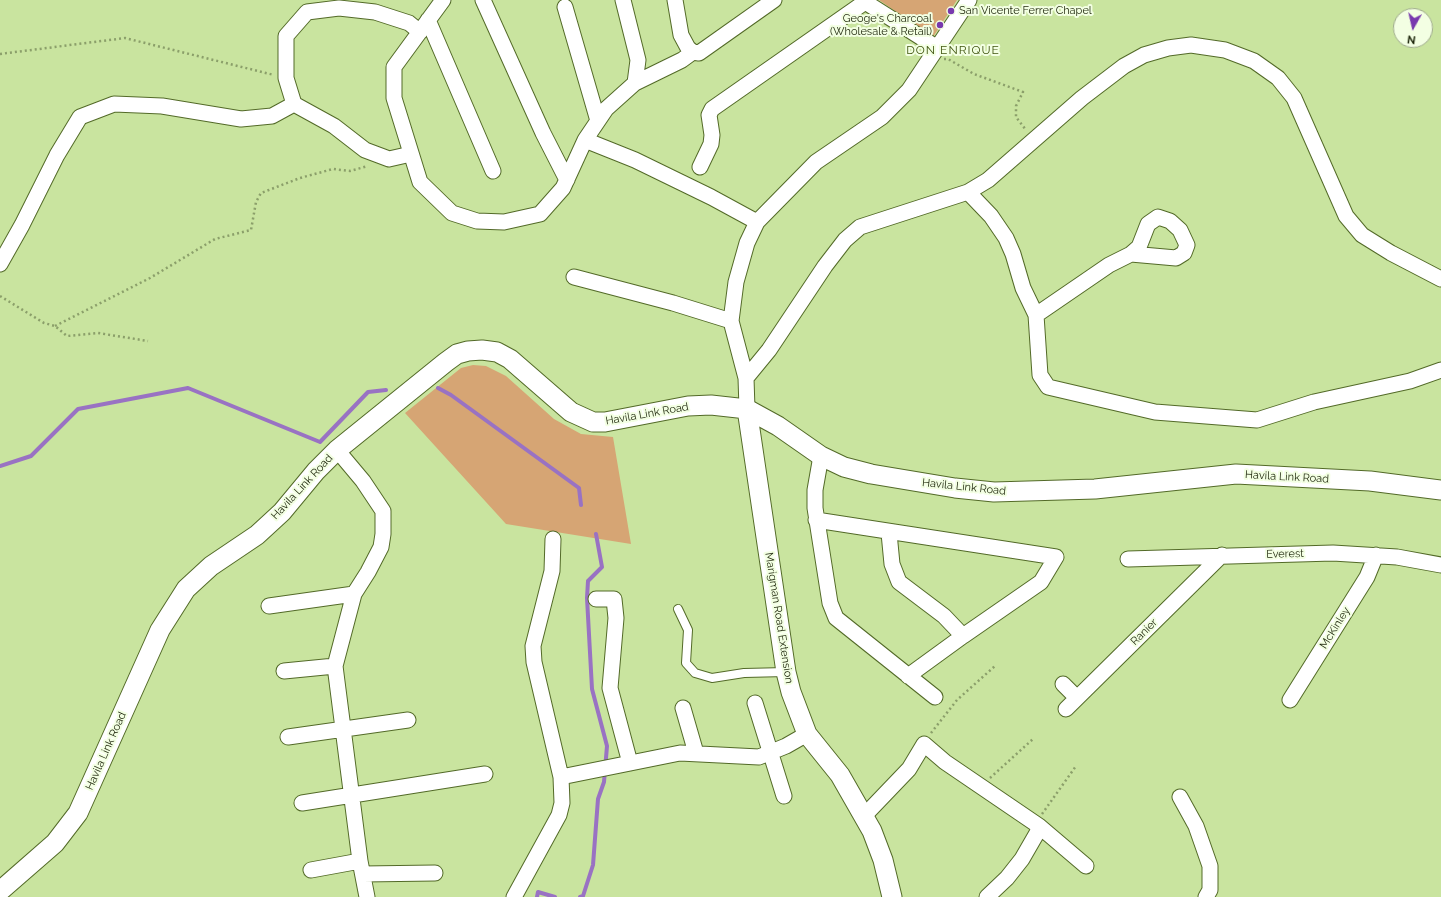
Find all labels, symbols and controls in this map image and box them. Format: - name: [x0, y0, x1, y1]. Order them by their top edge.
- place label: San Vicente Ferrer Chapel: [959, 4, 1092, 18]
- marker: San Vicente Ferrer Chapel: [946, 6, 956, 16]
- north arrow: [1393, 8, 1433, 48]
- place label: Geoge's Charcoal (Wholesale & Retail): [830, 12, 932, 38]
- marker: Geoge's Charcoal (Wholesale & Retail): [935, 20, 945, 30]
- text: N: [1406, 32, 1416, 46]
- district label: DON ENRIQUE: [906, 43, 1000, 57]
- street label: Havila Link Road: [604, 400, 690, 428]
- street label: Havila Link Road: [268, 452, 336, 522]
- street label: Havila Link Road: [1245, 468, 1329, 486]
- street label: Havila Link Road: [921, 476, 1007, 498]
- street label: Everest: [1266, 547, 1304, 561]
- street label: Marigman Road Extension: [762, 552, 796, 684]
- street label: McKinley: [1317, 605, 1353, 651]
- street label: Ranier: [1128, 616, 1160, 648]
- street label: Havila Link Road: [83, 710, 129, 792]

